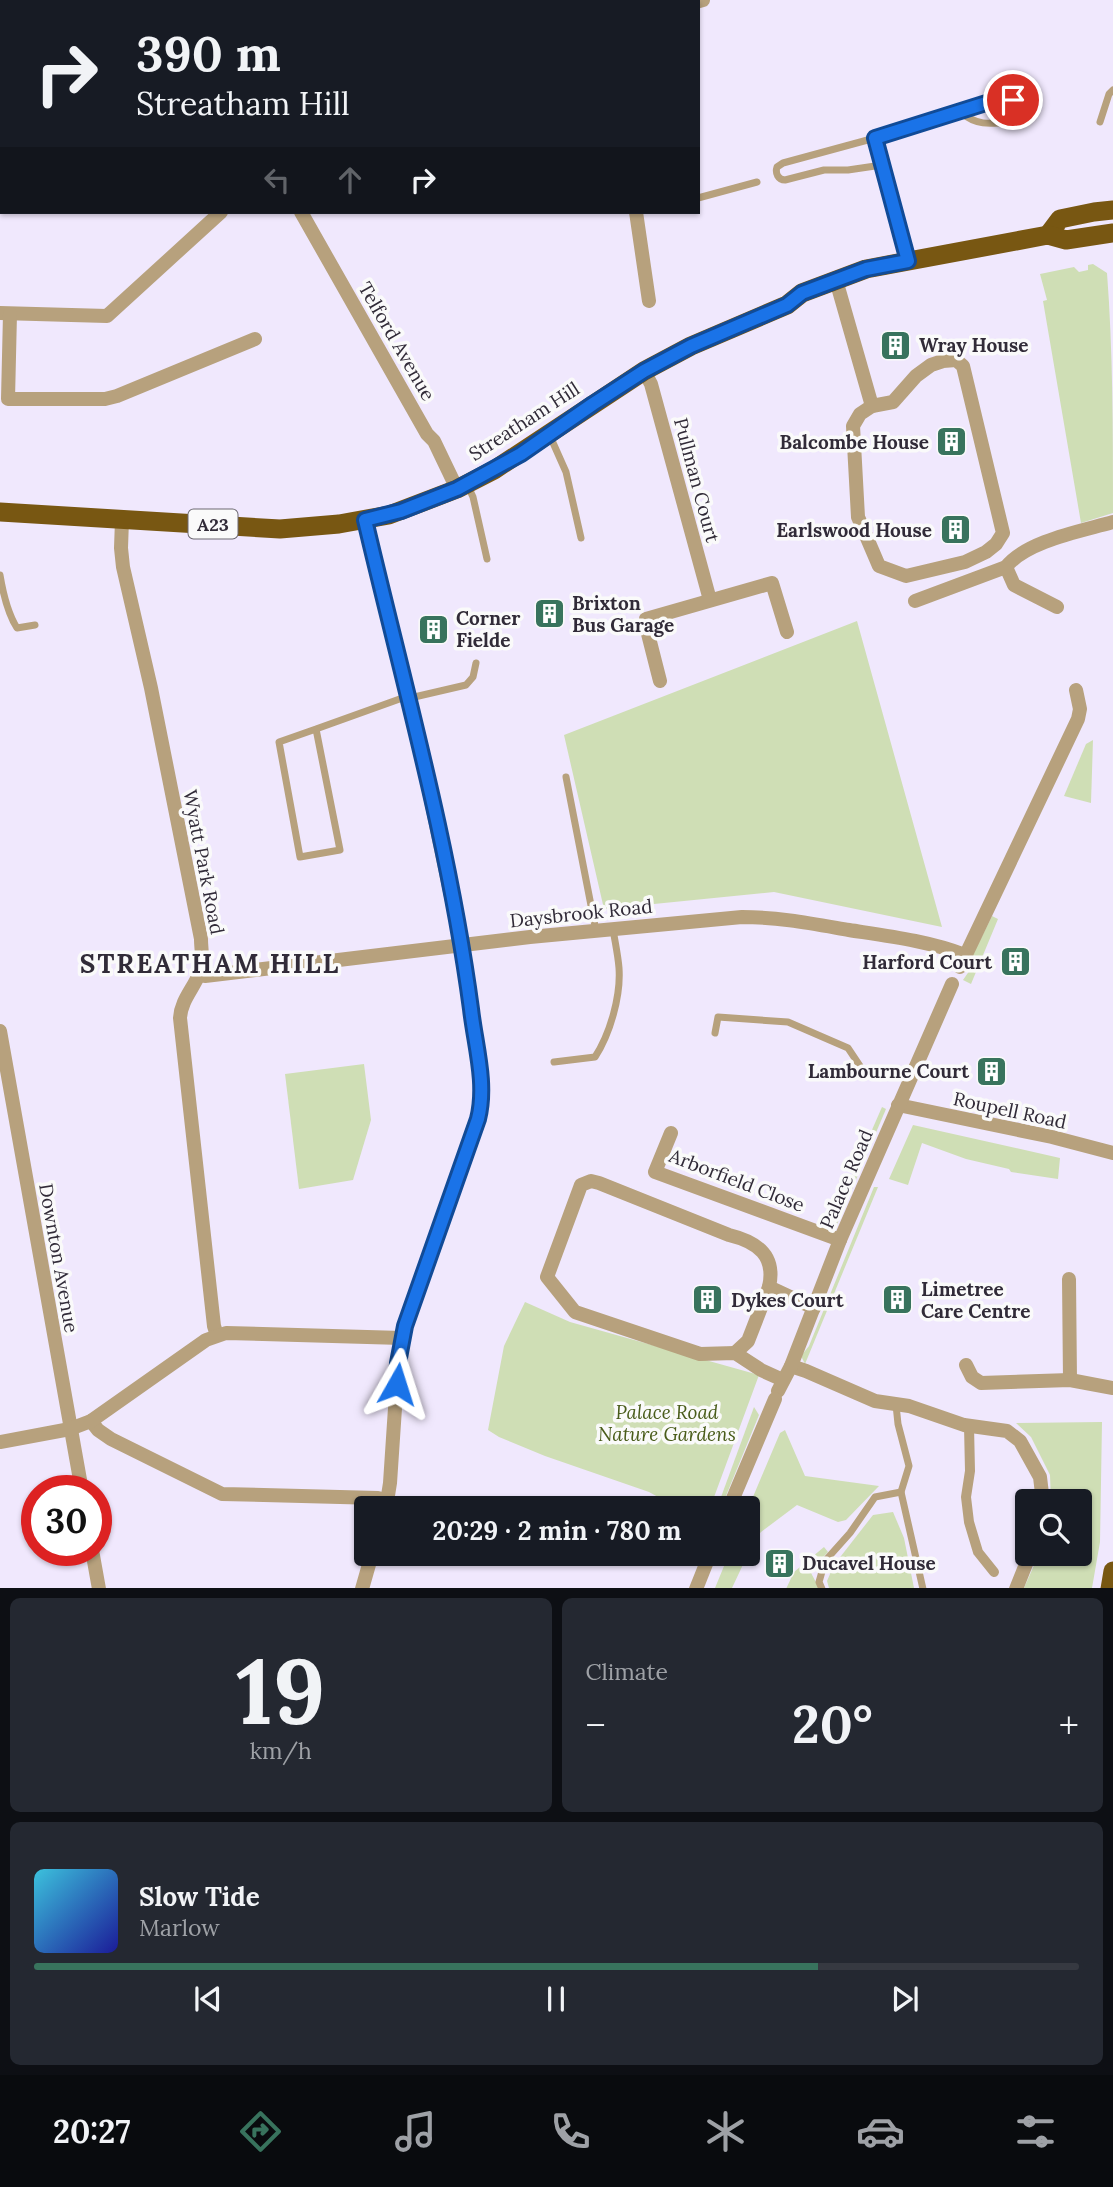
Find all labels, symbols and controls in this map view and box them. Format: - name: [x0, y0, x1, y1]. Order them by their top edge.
- text: 390 m: [136, 22, 281, 84]
- icon: right: [21, 28, 112, 119]
- pin: [983, 70, 1043, 130]
- icon: arrive: [994, 81, 1032, 119]
- text: Streatham Hill: [136, 83, 350, 124]
- icon: left: [258, 161, 296, 199]
- icon: ahead: [331, 161, 369, 199]
- icon: right: [404, 161, 442, 199]
- street label: Telford Avenue: [353, 277, 441, 405]
- building icon: Wray House: [879, 328, 913, 362]
- place label: Wray House: [919, 333, 1028, 357]
- street label: Streatham Hill: [464, 376, 584, 466]
- street label: Pullman Court: [669, 415, 725, 546]
- building icon: Balcombe House: [935, 425, 969, 459]
- place label: Balcombe House: [780, 430, 929, 454]
- road number: A23: [188, 510, 238, 538]
- building icon: Earlswood House: [938, 513, 972, 547]
- place label: Earlswood House: [776, 518, 932, 542]
- place label: Brixton Bus Garage: [572, 591, 674, 637]
- building icon: Brixton Bus Garage: [532, 597, 566, 631]
- place label: Corner Fielde: [456, 606, 520, 652]
- building icon: Corner Fielde: [416, 612, 450, 646]
- street label: Wyatt Park Road: [178, 788, 230, 936]
- street label: Daysbrook Road: [509, 894, 653, 932]
- building icon: Harford Court: [998, 945, 1032, 979]
- district label: STREATHAM HILL: [80, 947, 340, 980]
- place label: Harford Court: [862, 950, 993, 974]
- building icon: Lambourne Court: [975, 1054, 1009, 1088]
- place label: Lambourne Court: [808, 1059, 970, 1083]
- street label: Roupell Road: [951, 1086, 1069, 1134]
- street label: Palace Road: [814, 1126, 878, 1232]
- street label: Arborfield Close: [665, 1143, 808, 1217]
- street label: Downton Avenue: [34, 1181, 84, 1335]
- place label: Limetree Care Centre: [921, 1277, 1031, 1323]
- building icon: Dykes Court: [691, 1283, 725, 1317]
- building icon: Limetree Care Centre: [881, 1283, 915, 1317]
- place label: Dykes Court: [731, 1288, 845, 1312]
- position arrow: [360, 1347, 434, 1421]
- park label: Palace Road Nature Gardens: [598, 1400, 736, 1446]
- speed limit sign: 30: [21, 1475, 112, 1566]
- map controls: [1015, 1489, 1092, 1566]
- button: search: [1015, 1489, 1092, 1566]
- text: 20:29 · 2 min · 780 m: [433, 1514, 681, 1547]
- building icon: Ducavel House: [762, 1546, 796, 1580]
- place label: Ducavel House: [802, 1551, 936, 1575]
- text: 19: [236, 1632, 325, 1749]
- text: Climate: [586, 1657, 668, 1686]
- text: 20°: [792, 1691, 873, 1757]
- text: −: [586, 1701, 606, 1749]
- text: +: [1059, 1701, 1079, 1749]
- text: km/h: [250, 1736, 312, 1765]
- text: Slow Tide: [139, 1880, 260, 1913]
- text: Marlow: [139, 1913, 220, 1942]
- icon: previous: [189, 1980, 227, 2018]
- icon: pause: [537, 1980, 575, 2018]
- icon: next: [886, 1980, 924, 2018]
- icon: directions: [236, 2107, 285, 2156]
- icon: music: [391, 2107, 440, 2156]
- icon: phone: [546, 2107, 595, 2156]
- icon: climate: [701, 2107, 750, 2156]
- icon: car: [856, 2107, 905, 2156]
- icon: filters: [1011, 2107, 1060, 2156]
- text: 20:27: [53, 2111, 130, 2152]

